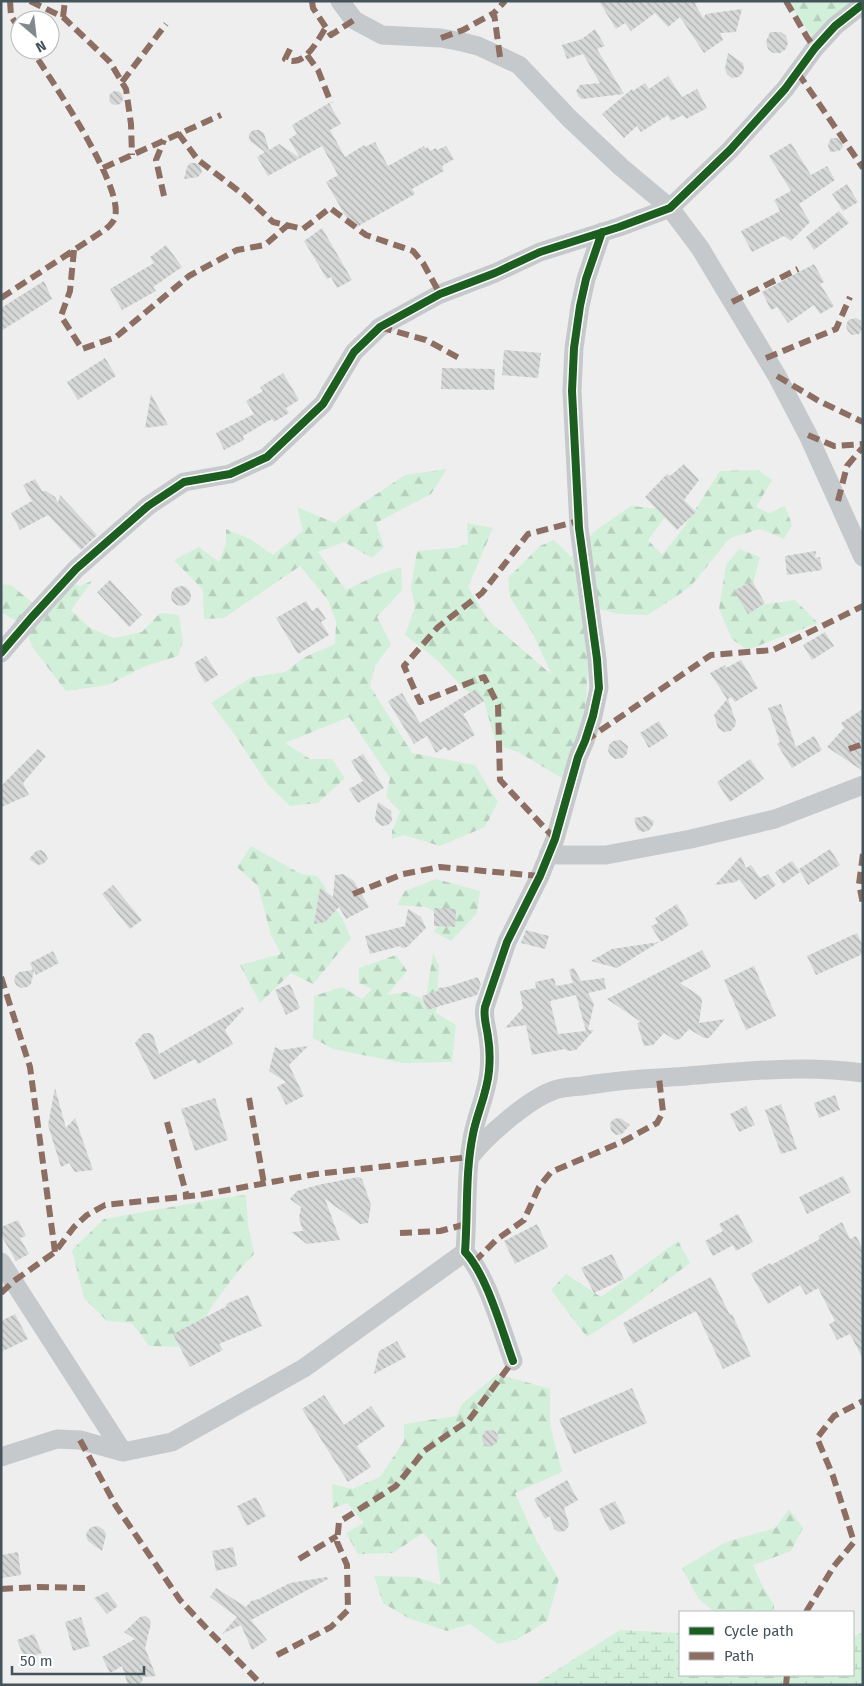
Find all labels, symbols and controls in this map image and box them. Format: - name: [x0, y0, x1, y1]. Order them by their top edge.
- north arrow: [10, 10, 60, 60]
- text: N: [33, 36, 49, 56]
- legend: [679, 1611, 854, 1676]
- text: Cycle path: [724, 1622, 794, 1640]
- scale bar: [12, 1644, 145, 1676]
- text: Path: [724, 1647, 754, 1665]
- text: 50 m: [20, 1652, 53, 1670]

